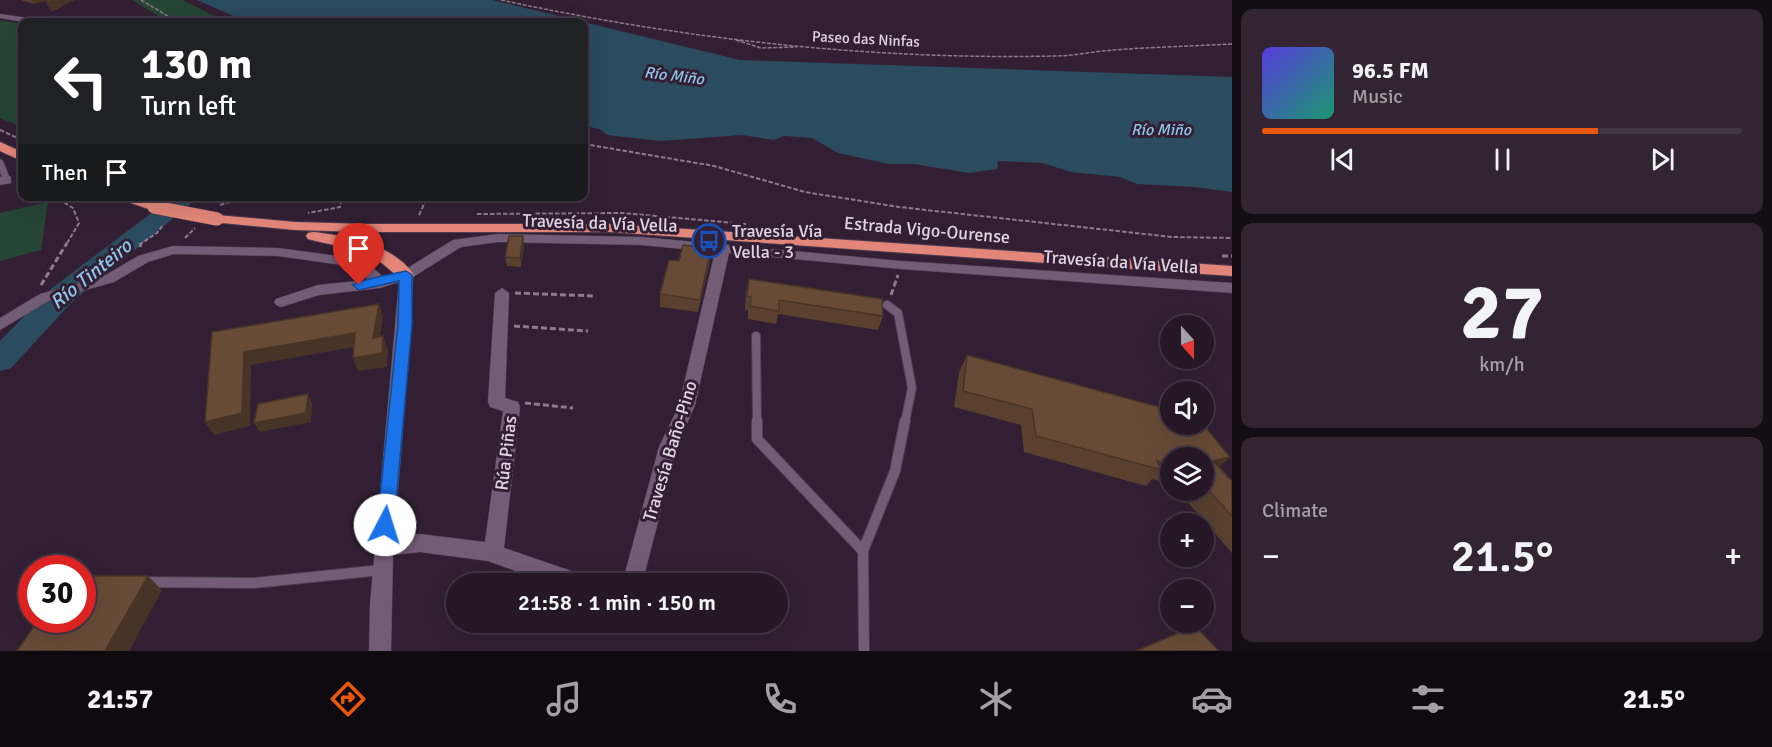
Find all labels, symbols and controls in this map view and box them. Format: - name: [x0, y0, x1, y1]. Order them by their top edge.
- street label: Paseo das Ninfas: [812, 27, 921, 51]
- text: 130 m: [141, 39, 252, 90]
- icon: left: [42, 42, 120, 120]
- text: 96.5 FM: [1352, 57, 1429, 84]
- water label: Río Miño: [643, 62, 706, 90]
- text: Music: [1352, 84, 1403, 109]
- text: Turn left: [141, 90, 236, 123]
- water label: Río Miño: [1131, 120, 1192, 140]
- icon: previous: [1326, 143, 1359, 176]
- icon: pause: [1486, 143, 1519, 176]
- icon: next: [1646, 143, 1679, 176]
- icon: arrive: [100, 156, 133, 189]
- text: Then: [42, 159, 88, 186]
- street label: Travesía da Vía Vella: [522, 209, 678, 237]
- street label: Estrada Vigo-Ourense: [843, 212, 1011, 248]
- place label: Travesía Vía Vella - 3: [732, 220, 823, 263]
- pin: [333, 223, 384, 285]
- bus stop icon: Travesía Vía Vella - 3: [691, 223, 727, 259]
- water label: Río Tinteiro: [45, 232, 138, 315]
- icon: arrive: [342, 232, 375, 265]
- street label: Travesía da Vía Vella: [1043, 246, 1199, 278]
- text: 27: [1460, 265, 1544, 361]
- north arrow: [1160, 315, 1214, 369]
- map controls: [1160, 315, 1214, 633]
- text: km/h: [1479, 352, 1525, 377]
- street label: Travesía Baño-Pino: [638, 378, 702, 524]
- button: sound: [1160, 381, 1214, 435]
- street label: Rúa Piñas: [490, 414, 522, 492]
- button: layers: [1160, 447, 1214, 501]
- position arrow: [353, 493, 417, 557]
- text: Climate: [1262, 498, 1328, 523]
- button: +: [1160, 513, 1214, 567]
- text: 21.5°: [1451, 529, 1553, 584]
- text: −: [1262, 536, 1280, 577]
- text: +: [1724, 536, 1742, 577]
- speed limit sign: 30: [18, 555, 96, 633]
- button: −: [1160, 579, 1214, 633]
- text: 21:58 · 1 min · 150 m: [518, 589, 716, 616]
- icon: directions: [327, 678, 369, 720]
- icon: music: [543, 678, 585, 720]
- icon: phone: [759, 678, 801, 720]
- icon: climate: [975, 678, 1017, 720]
- icon: car: [1191, 678, 1233, 720]
- icon: filters: [1407, 678, 1449, 720]
- text: 21:57: [87, 683, 153, 716]
- text: 21.5°: [1623, 683, 1685, 716]

